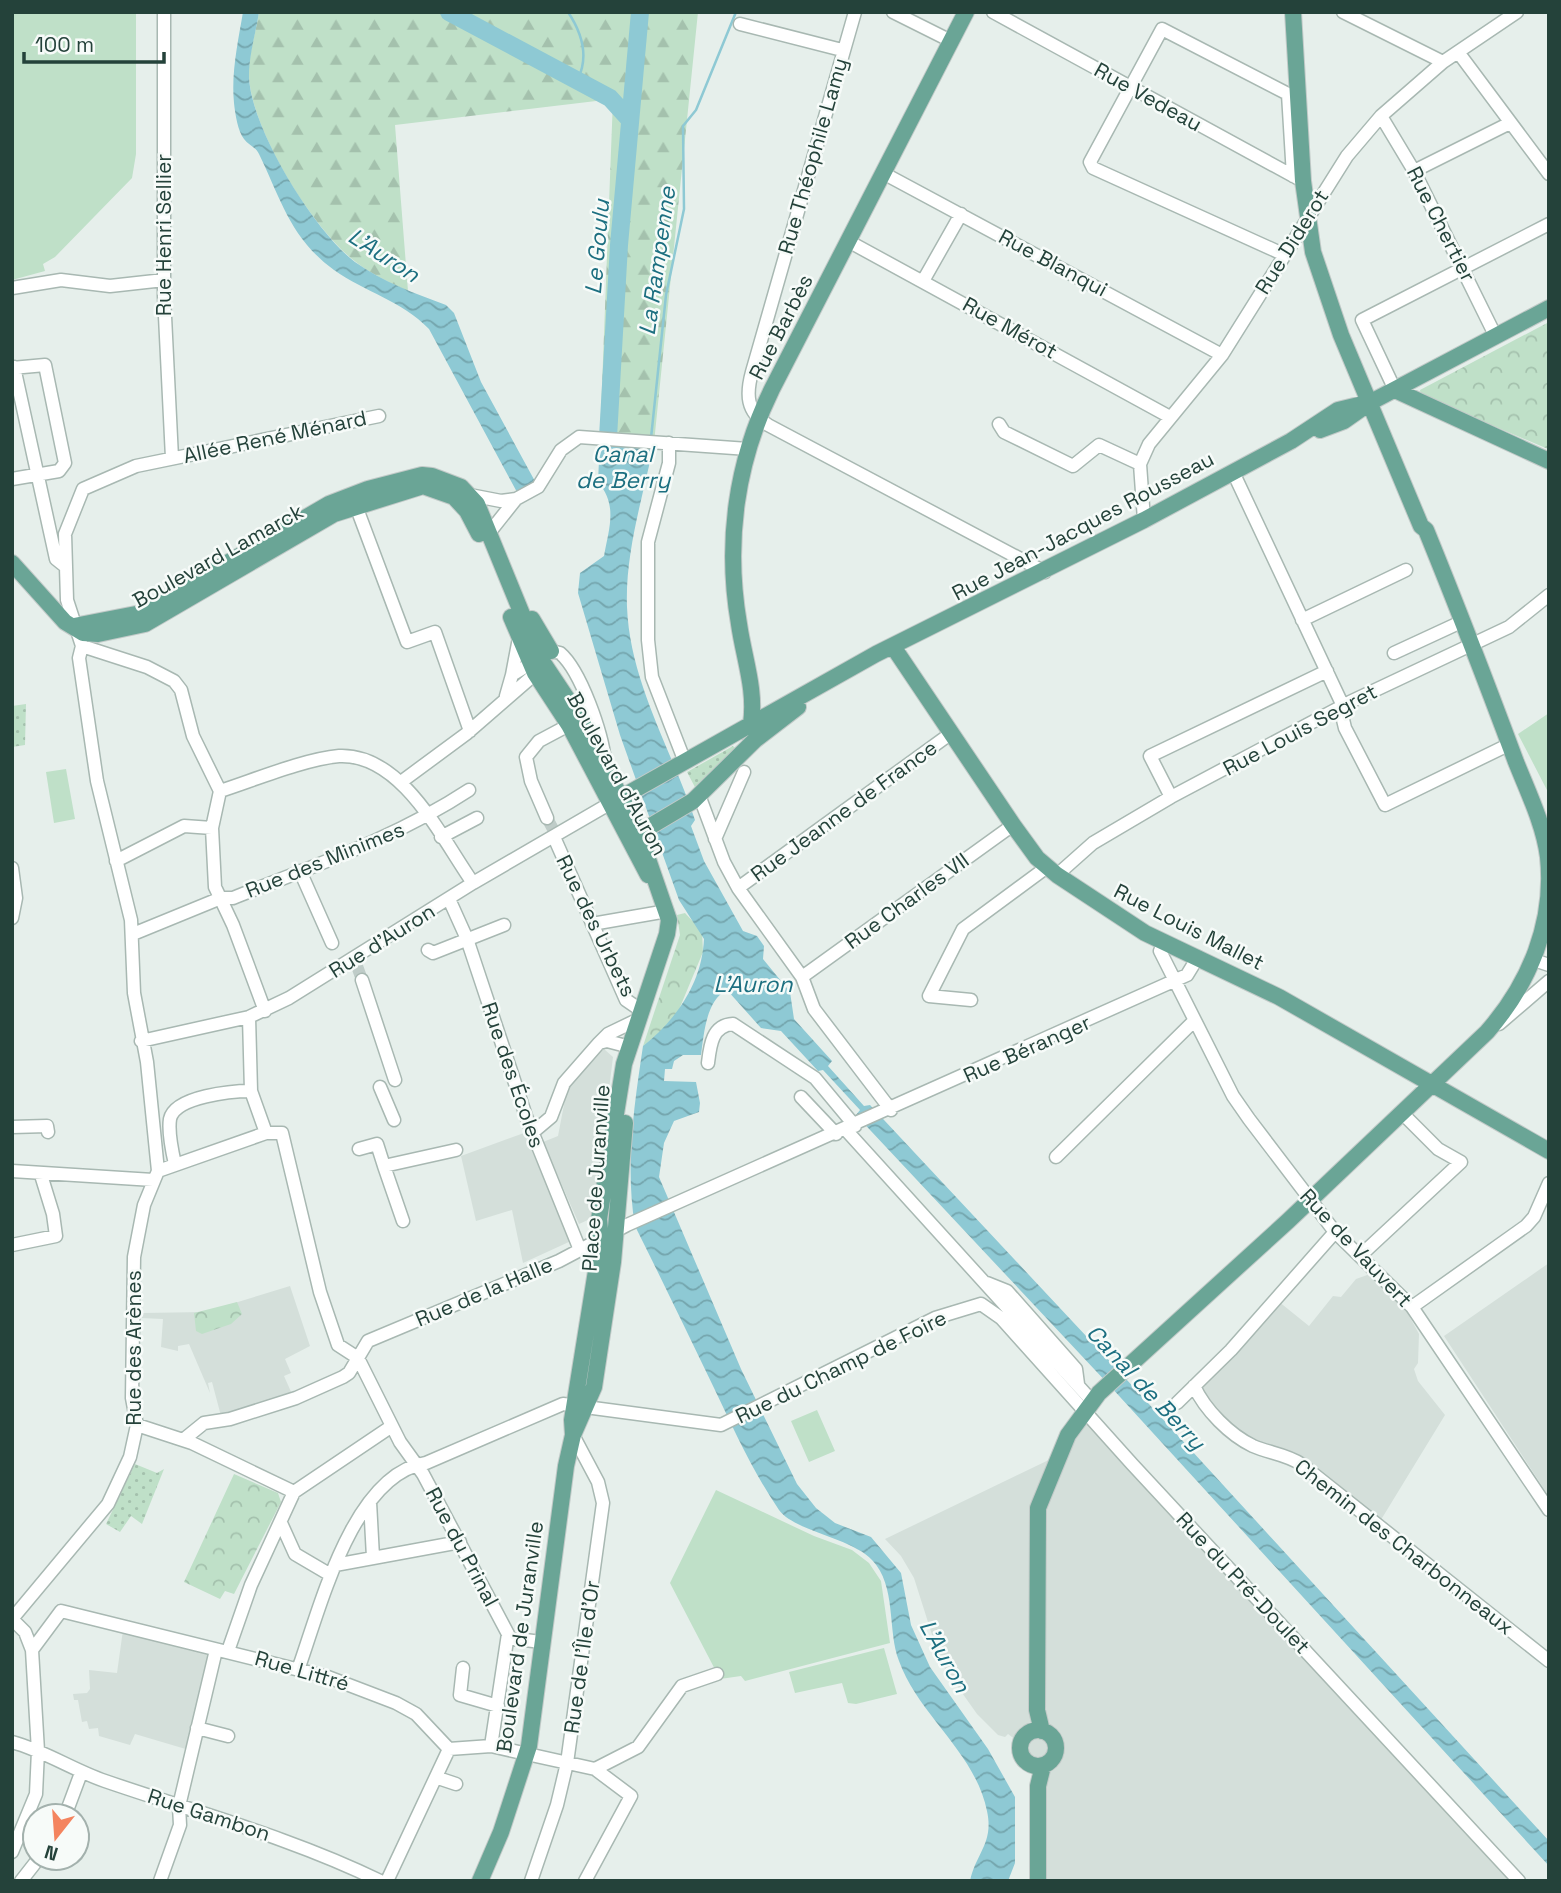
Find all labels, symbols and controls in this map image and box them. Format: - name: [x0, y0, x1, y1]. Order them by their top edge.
- scale bar: [24, 21, 164, 65]
- text: 100 m: [35, 31, 94, 58]
- street label: Rue Théophile Lamy: [772, 55, 853, 257]
- street label: Rue Vedeau: [1090, 56, 1207, 137]
- street label: Rue Henri Sellier: [150, 154, 177, 316]
- street label: Rue Chertier: [1401, 162, 1482, 286]
- water label: La Rampenne: [632, 184, 682, 337]
- street label: Rue Diderot: [1249, 184, 1334, 299]
- water label: Le Goulu: [578, 197, 616, 296]
- water label: L'Auron: [343, 221, 426, 290]
- street label: Rue Blanqui: [994, 223, 1112, 303]
- street label: Rue Barbès: [742, 269, 819, 384]
- street label: Rue Mérot: [958, 290, 1062, 365]
- street label: Allée René Ménard: [181, 404, 369, 469]
- water label: Canal de Berry: [576, 439, 671, 495]
- street label: Rue Jean-Jacques Rousseau: [947, 445, 1218, 606]
- street label: Boulevard Lamarck: [127, 497, 308, 614]
- street label: Rue Louis Segret: [1218, 678, 1381, 782]
- street label: Boulevard d'Auron: [561, 687, 674, 860]
- street label: Rue Jeanne de France: [745, 734, 942, 887]
- street label: Rue des Minimes: [241, 815, 408, 904]
- street label: Rue Charles VII: [839, 846, 974, 955]
- street label: Rue des Urbets: [550, 850, 642, 1001]
- street label: Rue Louis Mallet: [1110, 877, 1269, 976]
- street label: Rue d'Auron: [324, 897, 440, 984]
- water label: L'Auron: [713, 969, 793, 999]
- street label: Rue des Écoles: [476, 998, 551, 1151]
- street label: Rue Béranger: [959, 1008, 1095, 1089]
- street label: Place de Juranville: [575, 1084, 616, 1272]
- street label: Rue de Vauvert: [1294, 1183, 1418, 1313]
- street label: Rue de la Halle: [411, 1250, 556, 1333]
- street label: Rue des Arènes: [120, 1270, 147, 1426]
- street label: Rue du Champ de Foire: [731, 1304, 951, 1429]
- water label: Canal de Berry: [1080, 1318, 1213, 1457]
- street label: Chemin des Charbonneaux: [1289, 1453, 1519, 1641]
- street label: Rue du Prinal: [420, 1482, 505, 1611]
- street label: Rue du Pré-Doulet: [1171, 1506, 1316, 1659]
- street label: Boulevard de Juranville: [490, 1519, 549, 1755]
- street label: Rue de l'Île d'Or: [557, 1579, 606, 1735]
- water label: L'Auron: [913, 1614, 978, 1699]
- street label: Rue Littré: [252, 1644, 352, 1697]
- street label: Rue Gambon: [144, 1782, 274, 1847]
- north arrow: [21, 1802, 91, 1872]
- text: N: [41, 1839, 61, 1867]

